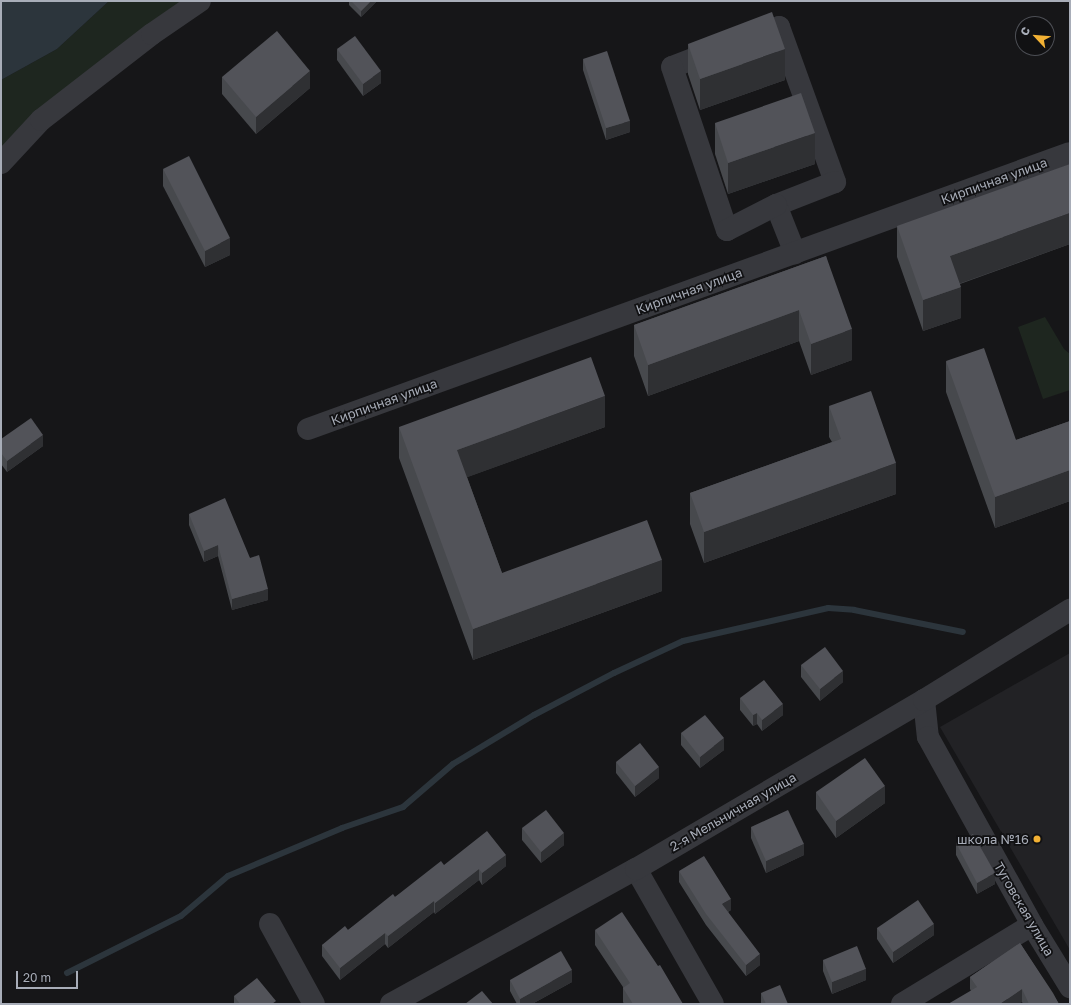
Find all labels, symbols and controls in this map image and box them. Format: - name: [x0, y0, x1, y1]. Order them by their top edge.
- north arrow: [1015, 16, 1055, 56]
- text: С: [1017, 25, 1032, 37]
- street label: Кирпичная улица: [939, 155, 1049, 207]
- street label: Кирпичная улица: [634, 265, 744, 317]
- street label: Кирпичная улица: [329, 376, 439, 428]
- street label: 2-я Мельничная улица: [667, 769, 799, 855]
- place label: школа №16: [957, 831, 1029, 847]
- marker: школа №16: [1032, 834, 1042, 844]
- street label: Туговская улица: [991, 859, 1057, 959]
- scale bar: [18, 963, 80, 989]
- text: 20 m: [23, 970, 51, 985]

